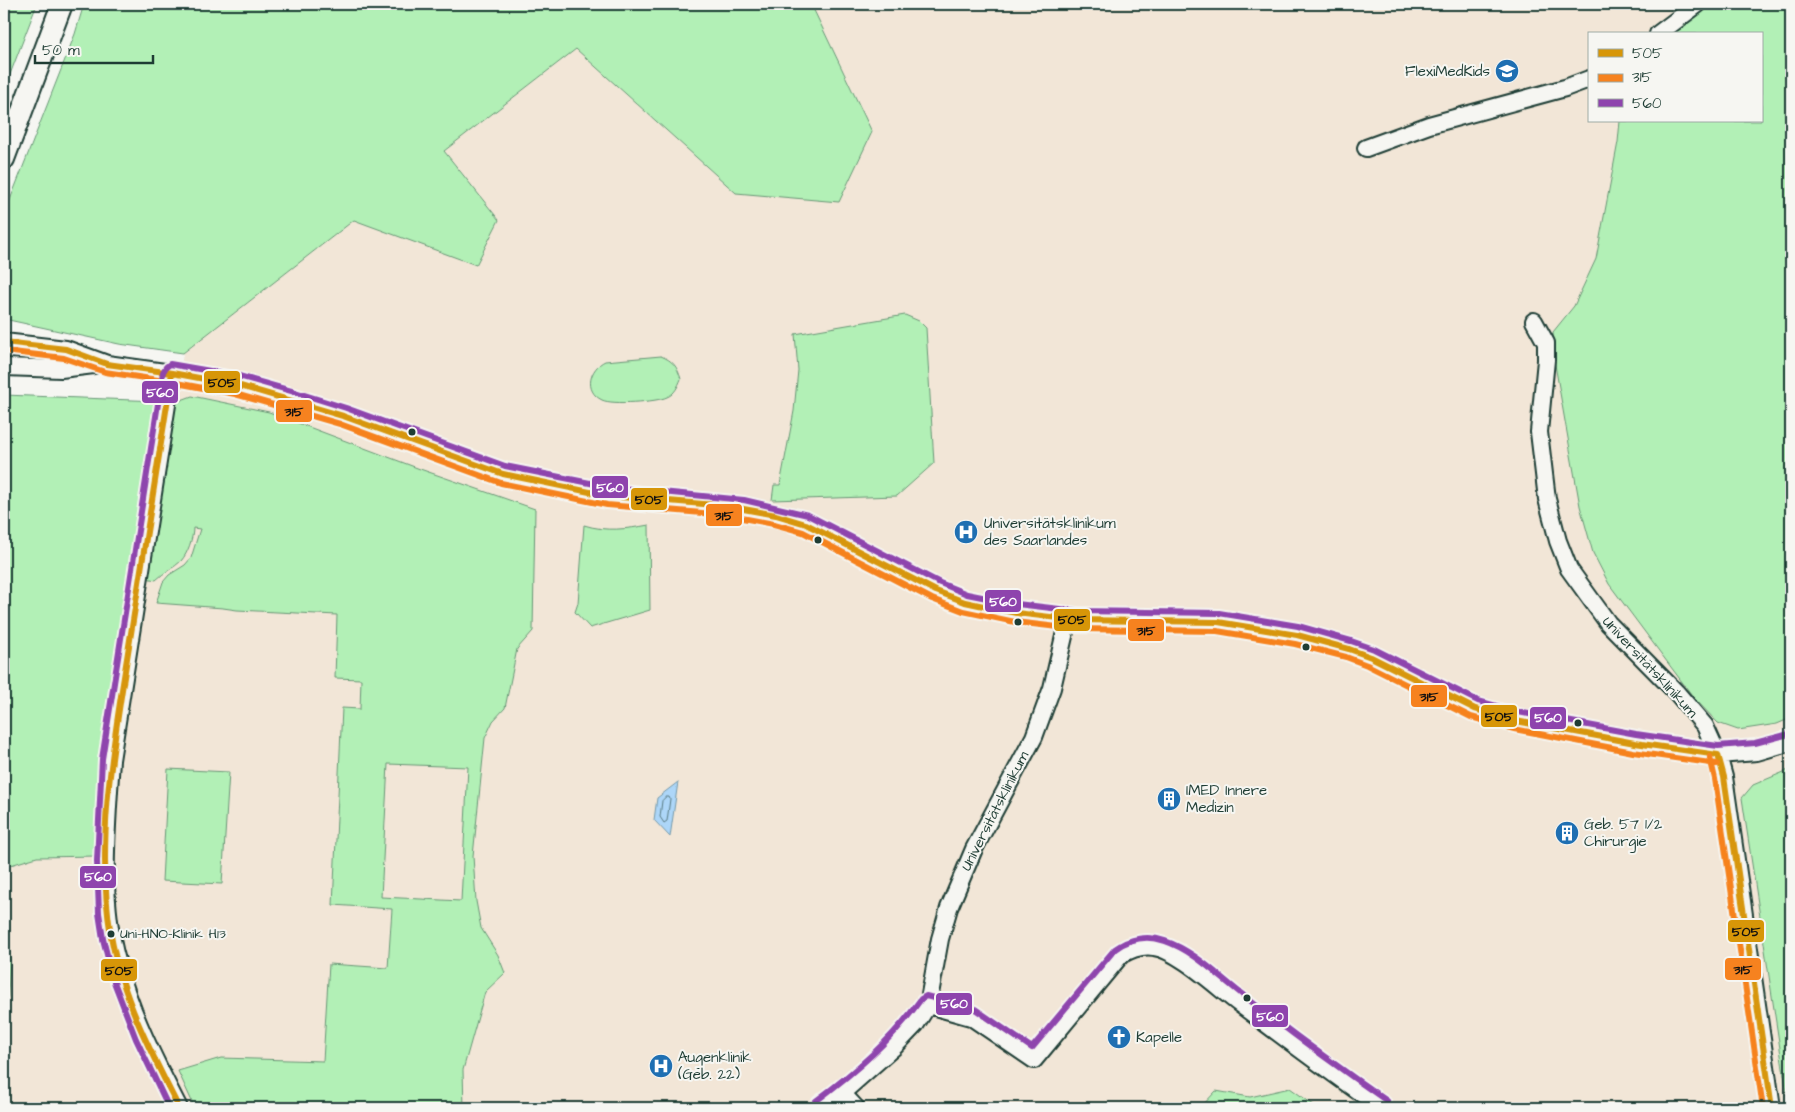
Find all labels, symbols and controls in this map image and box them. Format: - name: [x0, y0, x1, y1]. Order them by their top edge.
- scale bar: [35, 32, 152, 64]
- legend: [1588, 32, 1762, 122]
- text: 50 m: [42, 40, 80, 61]
- text: 505: [1632, 43, 1663, 64]
- school or university icon: FlexiMedKids: [1494, 58, 1520, 84]
- place label: FlexiMedKids: [1405, 61, 1490, 82]
- text: 315: [1632, 67, 1653, 88]
- text: 560: [1632, 93, 1662, 114]
- line badge: 505: [203, 370, 241, 394]
- text: 505: [208, 373, 237, 393]
- line badge: 560: [141, 380, 179, 404]
- text: 560: [146, 383, 174, 403]
- line badge: 315: [275, 399, 313, 423]
- text: 315: [284, 402, 305, 422]
- unlabelled marker: [407, 427, 417, 437]
- line badge: 560: [591, 475, 629, 499]
- text: 560: [596, 478, 624, 498]
- line badge: 505: [630, 487, 668, 511]
- text: 505: [635, 490, 664, 510]
- line badge: 315: [705, 503, 743, 527]
- text: 315: [714, 506, 735, 526]
- place label: Universitätsklinikum des Saarlandes: [984, 513, 1116, 551]
- hospital icon: Universitätsklinikum des Saarlandes: [953, 519, 979, 545]
- unlabelled marker: [813, 535, 823, 545]
- line badge: 560: [984, 589, 1022, 613]
- text: 560: [989, 592, 1017, 612]
- line badge: 505: [1053, 608, 1091, 632]
- text: 505: [1058, 610, 1087, 630]
- street label: Universitätsklinikum: [1597, 612, 1703, 723]
- unlabelled marker: [1013, 617, 1023, 627]
- line badge: 315: [1127, 618, 1165, 642]
- text: 315: [1136, 621, 1157, 641]
- unlabelled marker: [1301, 642, 1311, 652]
- line badge: 315: [1410, 684, 1448, 708]
- text: 315: [1419, 687, 1440, 707]
- line badge: 505: [1480, 704, 1518, 728]
- line badge: 560: [1529, 706, 1567, 730]
- text: 505: [1485, 707, 1514, 727]
- text: 560: [1534, 708, 1562, 728]
- unlabelled marker: [1573, 718, 1583, 728]
- street label: Universitätsklinikum: [956, 747, 1034, 874]
- place label: IMED Innere Medizin: [1186, 780, 1267, 818]
- building icon: IMED Innere Medizin: [1156, 786, 1182, 812]
- place label: Geb. 57 1/2 Chirurgie: [1584, 814, 1663, 853]
- building icon: Geb. 57 1/2 Chirurgie: [1554, 820, 1580, 846]
- line badge: 560: [79, 865, 117, 889]
- text: 560: [84, 867, 112, 887]
- line badge: 505: [1727, 919, 1765, 943]
- text: 505: [1732, 922, 1761, 942]
- place label: Uni-HNO-Klinik H13: [120, 924, 226, 944]
- marker: Uni-HNO-Klinik H13: [106, 929, 116, 939]
- line badge: 315: [1724, 957, 1762, 981]
- line badge: 505: [100, 958, 138, 982]
- text: 315: [1733, 960, 1754, 980]
- text: 505: [105, 961, 134, 981]
- line badge: 560: [935, 992, 973, 1016]
- unlabelled marker: [1242, 993, 1252, 1003]
- text: 560: [940, 994, 968, 1014]
- line badge: 560: [1251, 1004, 1289, 1028]
- text: 560: [1256, 1007, 1284, 1027]
- church icon: Kapelle: [1106, 1024, 1132, 1050]
- place label: Kapelle: [1136, 1027, 1182, 1048]
- place label: Augenklinik (Geb. 22): [678, 1047, 751, 1085]
- hospital icon: Augenklinik (Geb. 22): [648, 1053, 674, 1079]

